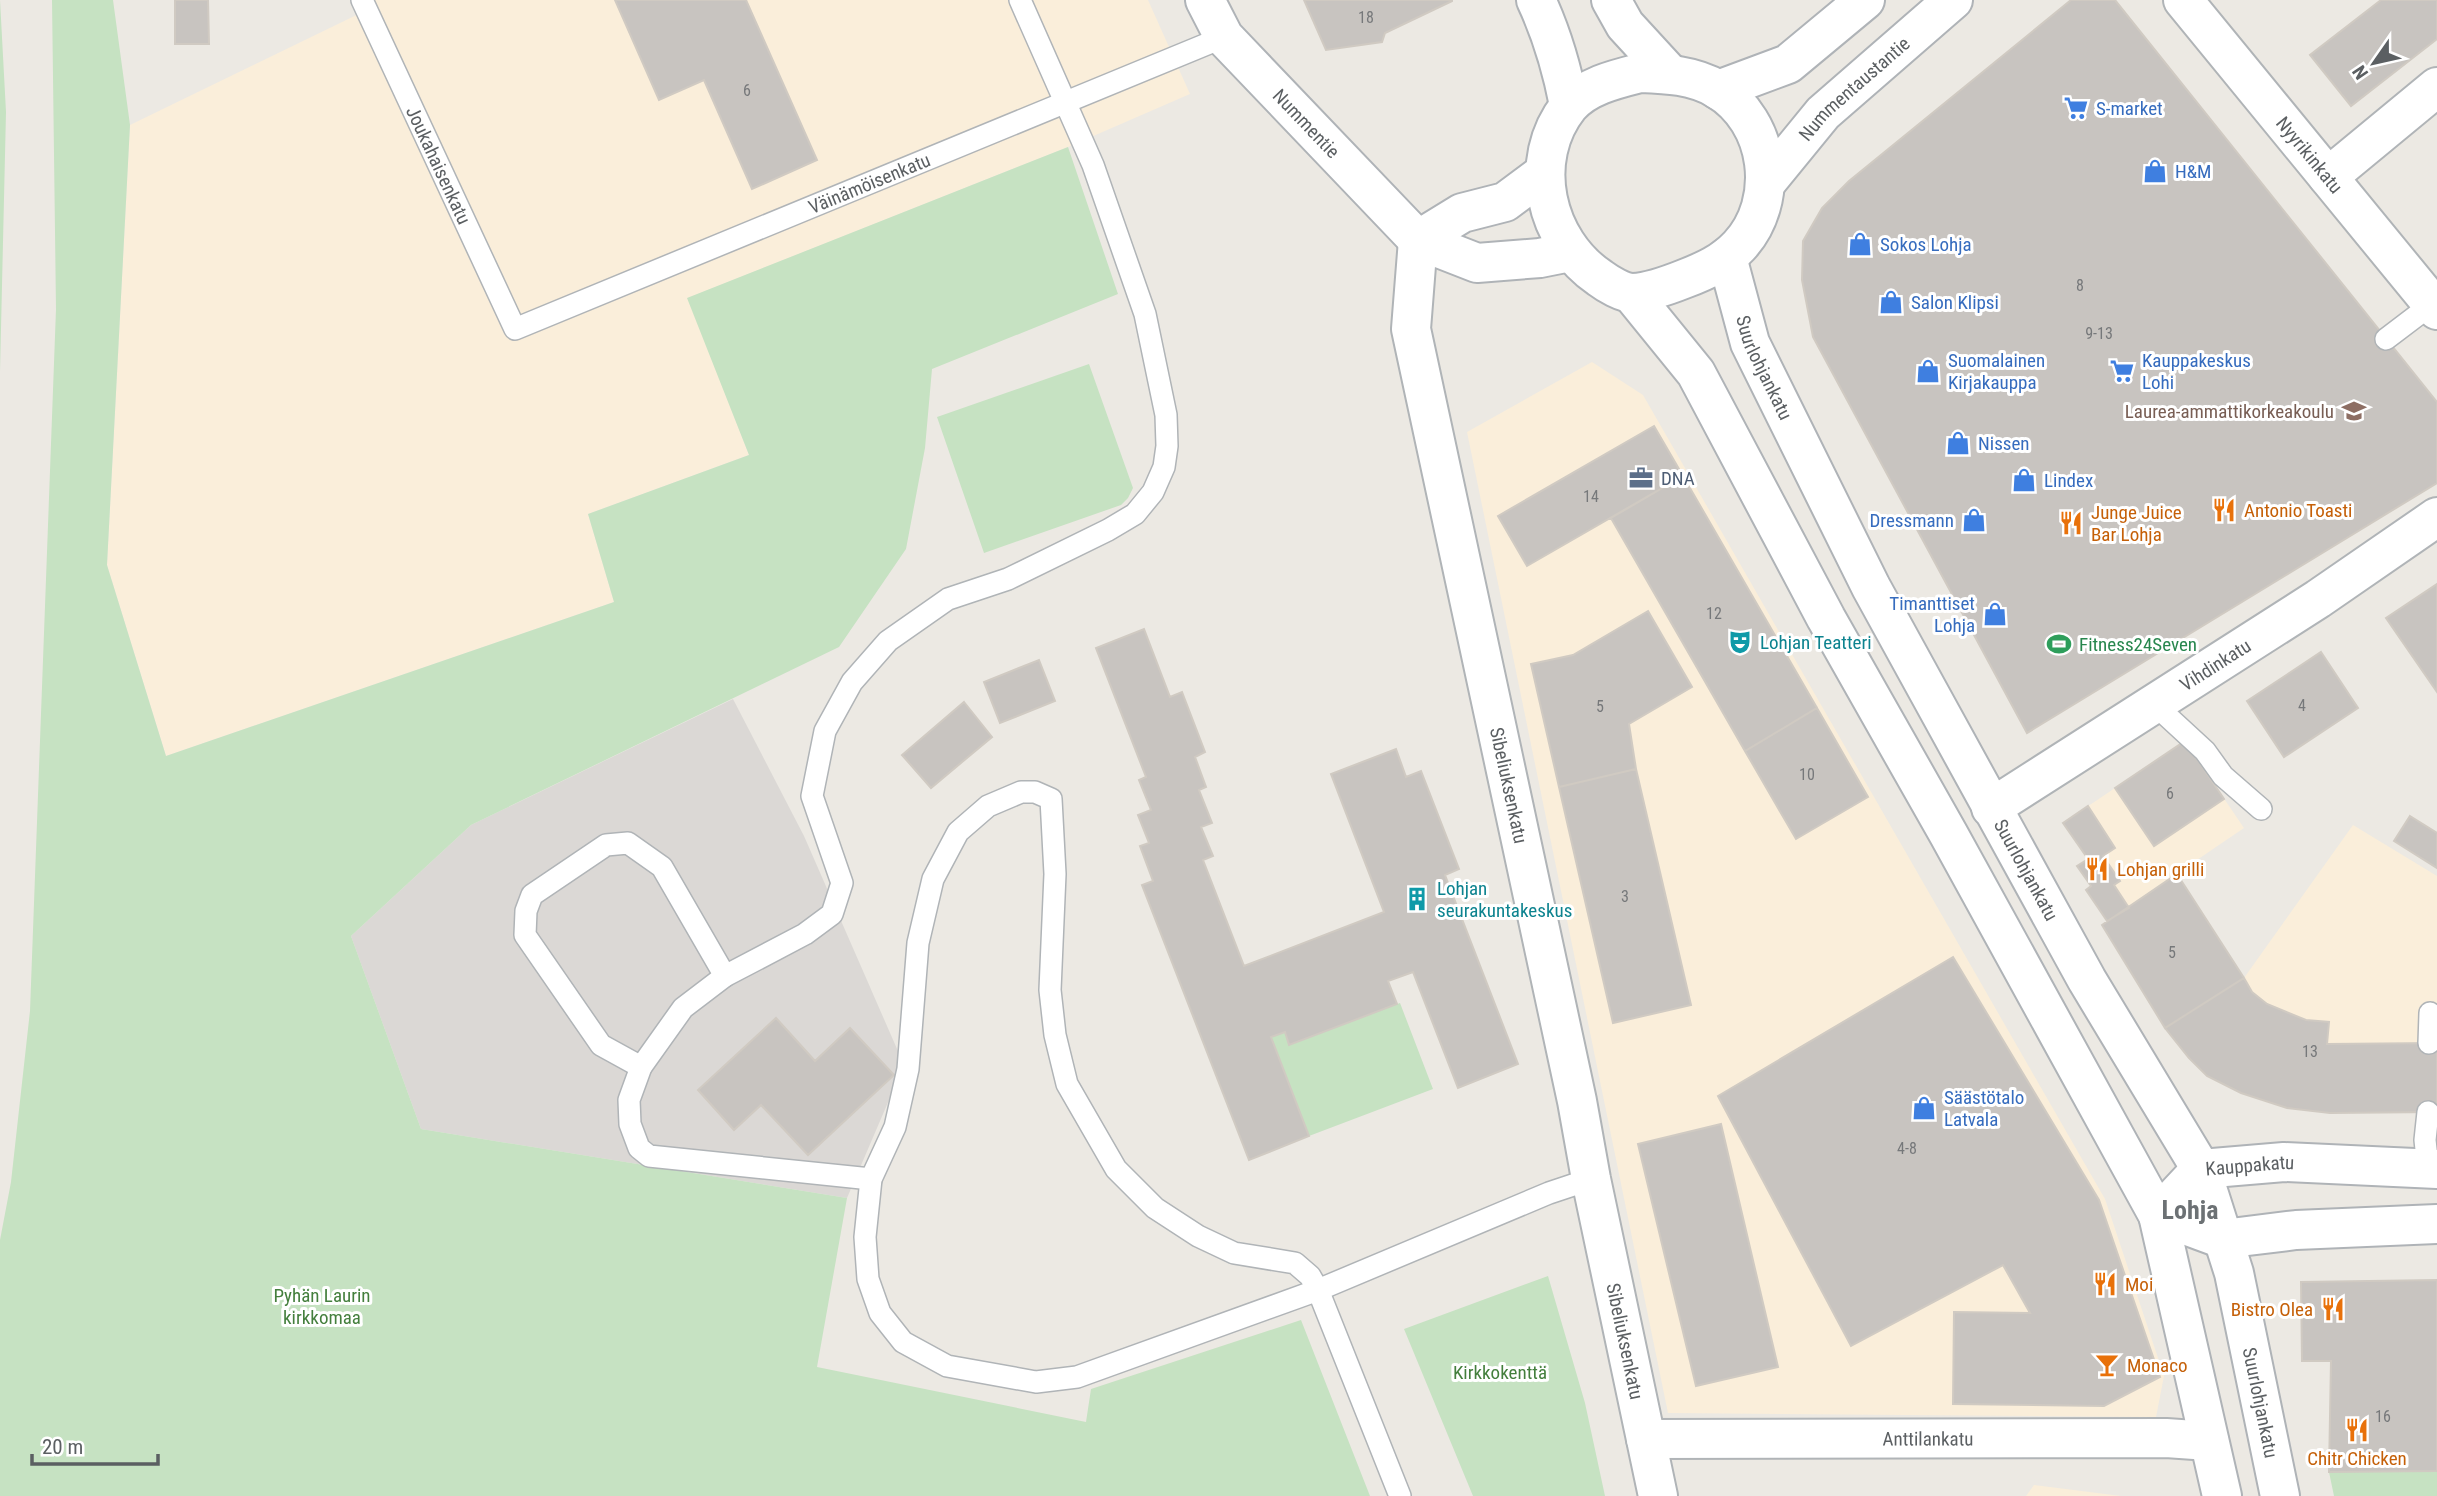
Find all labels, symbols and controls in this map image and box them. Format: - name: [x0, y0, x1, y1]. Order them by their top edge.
- house number: 18: [1358, 8, 1374, 27]
- north arrow: [2339, 28, 2409, 98]
- street label: Nummentaustantie: [1794, 32, 1915, 146]
- text: N: [2348, 61, 2373, 83]
- house number: 6: [743, 81, 751, 100]
- street label: Nummentie: [1268, 84, 1344, 163]
- supermarket icon: S-market: [2062, 94, 2090, 122]
- place label: S-market: [2096, 97, 2163, 120]
- street label: Joukahaisenkatu: [401, 103, 476, 228]
- street label: Nyyrikinkatu: [2271, 112, 2348, 198]
- street label: Väinämöisenkatu: [805, 148, 934, 219]
- shop icon: H&M: [2141, 157, 2169, 185]
- place label: H&M: [2175, 160, 2211, 183]
- shop icon: Sokos Lohja: [1846, 230, 1874, 258]
- place label: Sokos Lohja: [1880, 233, 1972, 256]
- house number: 8: [2076, 276, 2084, 295]
- shop icon: Salon Klipsi: [1877, 288, 1905, 316]
- place label: Salon Klipsi: [1911, 291, 1999, 314]
- street label: Suurlohjankatu: [1731, 313, 1797, 424]
- house number: 9-13: [2085, 324, 2113, 343]
- place label: Suomalainen Kirjakauppa: [1948, 349, 2045, 394]
- place label: Kauppakeskus Lohi: [2142, 349, 2251, 394]
- shop icon: Suomalainen Kirjakauppa: [1914, 357, 1942, 385]
- supermarket icon: Kauppakeskus Lohi: [2108, 357, 2136, 385]
- school or university icon: Laurea-ammattikorkeakoulu: [2340, 397, 2368, 425]
- place label: Laurea-ammattikorkeakoulu: [2125, 400, 2334, 423]
- shop icon: Nissen: [1944, 429, 1972, 457]
- place label: Nissen: [1978, 432, 2030, 455]
- office icon: DNA: [1627, 464, 1655, 492]
- shop icon: Lindex: [2010, 466, 2038, 494]
- place label: DNA: [1661, 467, 1695, 490]
- place label: Lindex: [2044, 469, 2093, 492]
- house number: 14: [1583, 487, 1599, 506]
- restaurant icon: Antonio Toasti: [2210, 496, 2238, 524]
- place label: Antonio Toasti: [2244, 499, 2352, 522]
- place label: Junge Juice Bar Lohja: [2091, 501, 2182, 546]
- shop icon: Dressmann: [1960, 506, 1988, 534]
- place label: Dressmann: [1869, 509, 1954, 532]
- restaurant icon: Junge Juice Bar Lohja: [2057, 509, 2085, 537]
- place label: Timanttiset Lohja: [1889, 592, 1975, 637]
- shop icon: Timanttiset Lohja: [1981, 600, 2009, 628]
- house number: 12: [1706, 604, 1722, 623]
- theatre icon: Lohjan Teatteri: [1726, 628, 1754, 656]
- sports icon: Fitness24Seven: [2045, 630, 2073, 658]
- place label: Lohjan Teatteri: [1760, 631, 1872, 654]
- place label: Fitness24Seven: [2079, 633, 2197, 656]
- street label: Vihdinkatu: [2176, 634, 2255, 696]
- house number: 4: [2298, 696, 2306, 715]
- house number: 5: [1596, 697, 1604, 716]
- street label: Sibeliuksenkatu: [1485, 725, 1532, 846]
- house number: 10: [1799, 765, 1815, 784]
- house number: 6: [2166, 784, 2174, 803]
- street label: Suurlohjankatu: [1989, 815, 2063, 925]
- restaurant icon: Lohjan grilli: [2083, 855, 2111, 883]
- place label: Lohjan grilli: [2117, 858, 2204, 881]
- place label: Lohjan seurakuntakeskus: [1437, 877, 1572, 922]
- building icon: Lohjan seurakuntakeskus: [1403, 885, 1431, 913]
- house number: 3: [1621, 887, 1629, 906]
- house number: 5: [2168, 943, 2176, 962]
- house number: 13: [2302, 1042, 2318, 1061]
- place label: Säästötalo Latvala: [1944, 1086, 2024, 1131]
- shop icon: Säästötalo Latvala: [1910, 1094, 1938, 1122]
- house number: 4-8: [1897, 1139, 1917, 1158]
- street label: Kauppakatu: [2205, 1151, 2295, 1181]
- district label: Lohja: [2162, 1195, 2218, 1225]
- restaurant icon: Moi: [2091, 1270, 2119, 1298]
- place label: Moi: [2125, 1273, 2153, 1296]
- street label: Sibeliuksenkatu: [1601, 1281, 1648, 1402]
- park label: Pyhän Laurin kirkkomaa: [273, 1284, 371, 1329]
- restaurant icon: Bistro Olea: [2319, 1295, 2347, 1323]
- place label: Bistro Olea: [2231, 1298, 2313, 1321]
- street label: Suurlohjankatu: [2238, 1345, 2283, 1460]
- bar icon: Monaco: [2093, 1351, 2121, 1379]
- place label: Monaco: [2127, 1354, 2188, 1377]
- park label: Kirkkokenttä: [1453, 1361, 1547, 1384]
- house number: 16: [2375, 1407, 2391, 1426]
- restaurant icon: Chitr Chicken: [2343, 1416, 2371, 1444]
- scale bar: [32, 1422, 158, 1466]
- street label: Anttilankatu: [1882, 1427, 1974, 1451]
- text: 20 m: [42, 1435, 83, 1459]
- place label: Chitr Chicken: [2307, 1447, 2407, 1470]

